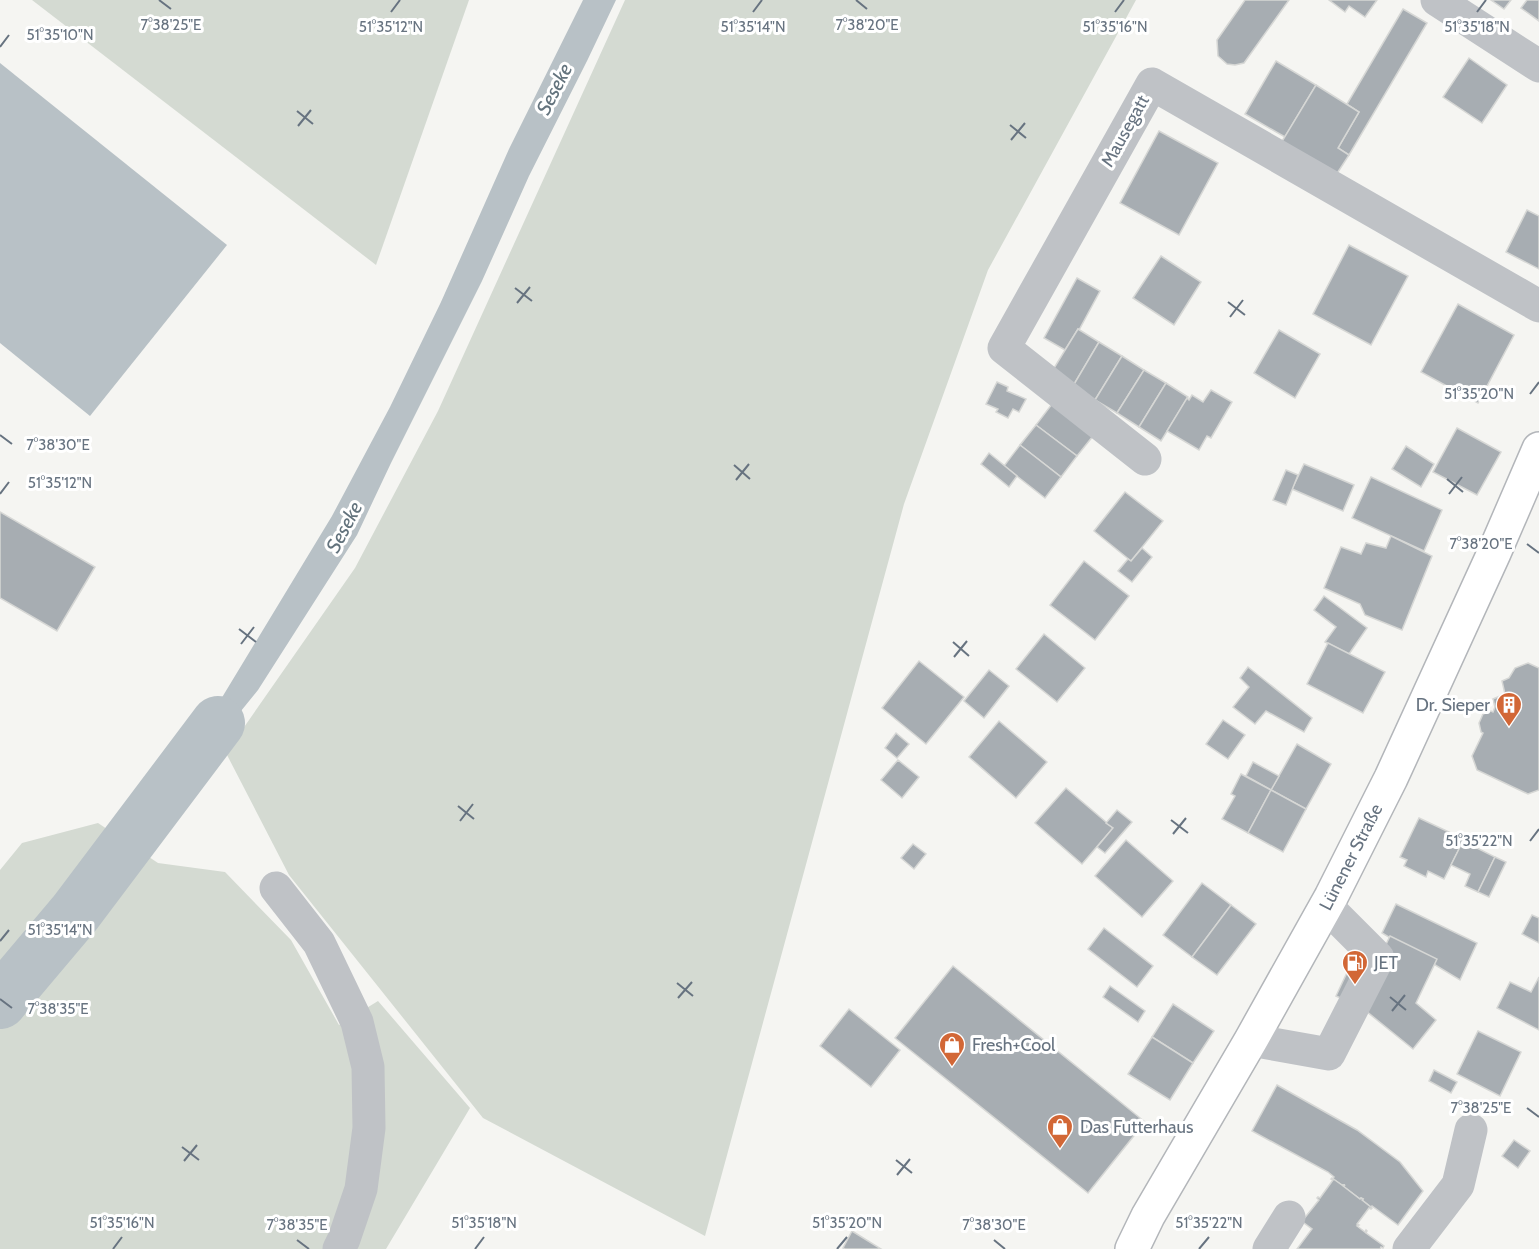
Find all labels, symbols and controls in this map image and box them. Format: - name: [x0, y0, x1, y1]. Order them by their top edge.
- text: 7°38'25"E: [141, 16, 201, 34]
- text: 7°38'20"E: [835, 16, 899, 34]
- text: 51°35'12"N: [359, 18, 423, 36]
- text: 51°35'14"N: [721, 18, 785, 36]
- text: 51°35'16"N: [1083, 18, 1147, 36]
- text: 51°35'18"N: [1444, 18, 1510, 36]
- text: 51°35'10"N: [27, 26, 93, 44]
- water label: Seseke: [531, 59, 577, 119]
- street label: Mausegatt: [1096, 91, 1154, 171]
- text: 51°35'20"N: [1444, 385, 1514, 403]
- text: 7°38'30"E: [26, 436, 90, 454]
- text: 51°35'12"N: [28, 474, 92, 492]
- water label: Seseke: [321, 497, 367, 557]
- text: 7°38'20"E: [1449, 535, 1513, 553]
- building icon: Dr. Sieper: [1494, 690, 1524, 728]
- place label: Dr. Sieper: [1416, 694, 1490, 716]
- street label: Lünener Straße: [1315, 800, 1387, 914]
- text: 51°35'22"N: [1445, 832, 1513, 850]
- text: 51°35'14"N: [28, 921, 92, 939]
- fuel station icon: JET: [1340, 948, 1370, 986]
- place label: JET: [1373, 952, 1399, 974]
- text: 7°38'35"E: [27, 1000, 89, 1018]
- shop icon: Fresh+Cool: [937, 1030, 967, 1068]
- place label: Fresh+Cool: [972, 1034, 1056, 1056]
- text: 7°38'25"E: [1451, 1099, 1511, 1117]
- shop icon: Das Futterhaus: [1045, 1112, 1075, 1150]
- place label: Das Futterhaus: [1080, 1116, 1193, 1138]
- text: 51°35'16"N: [90, 1214, 154, 1232]
- text: 51°35'18"N: [451, 1214, 517, 1232]
- text: 51°35'20"N: [812, 1214, 882, 1232]
- text: 51°35'22"N: [1175, 1214, 1243, 1232]
- text: 7°38'35"E: [266, 1216, 328, 1234]
- text: 7°38'30"E: [962, 1216, 1026, 1234]

